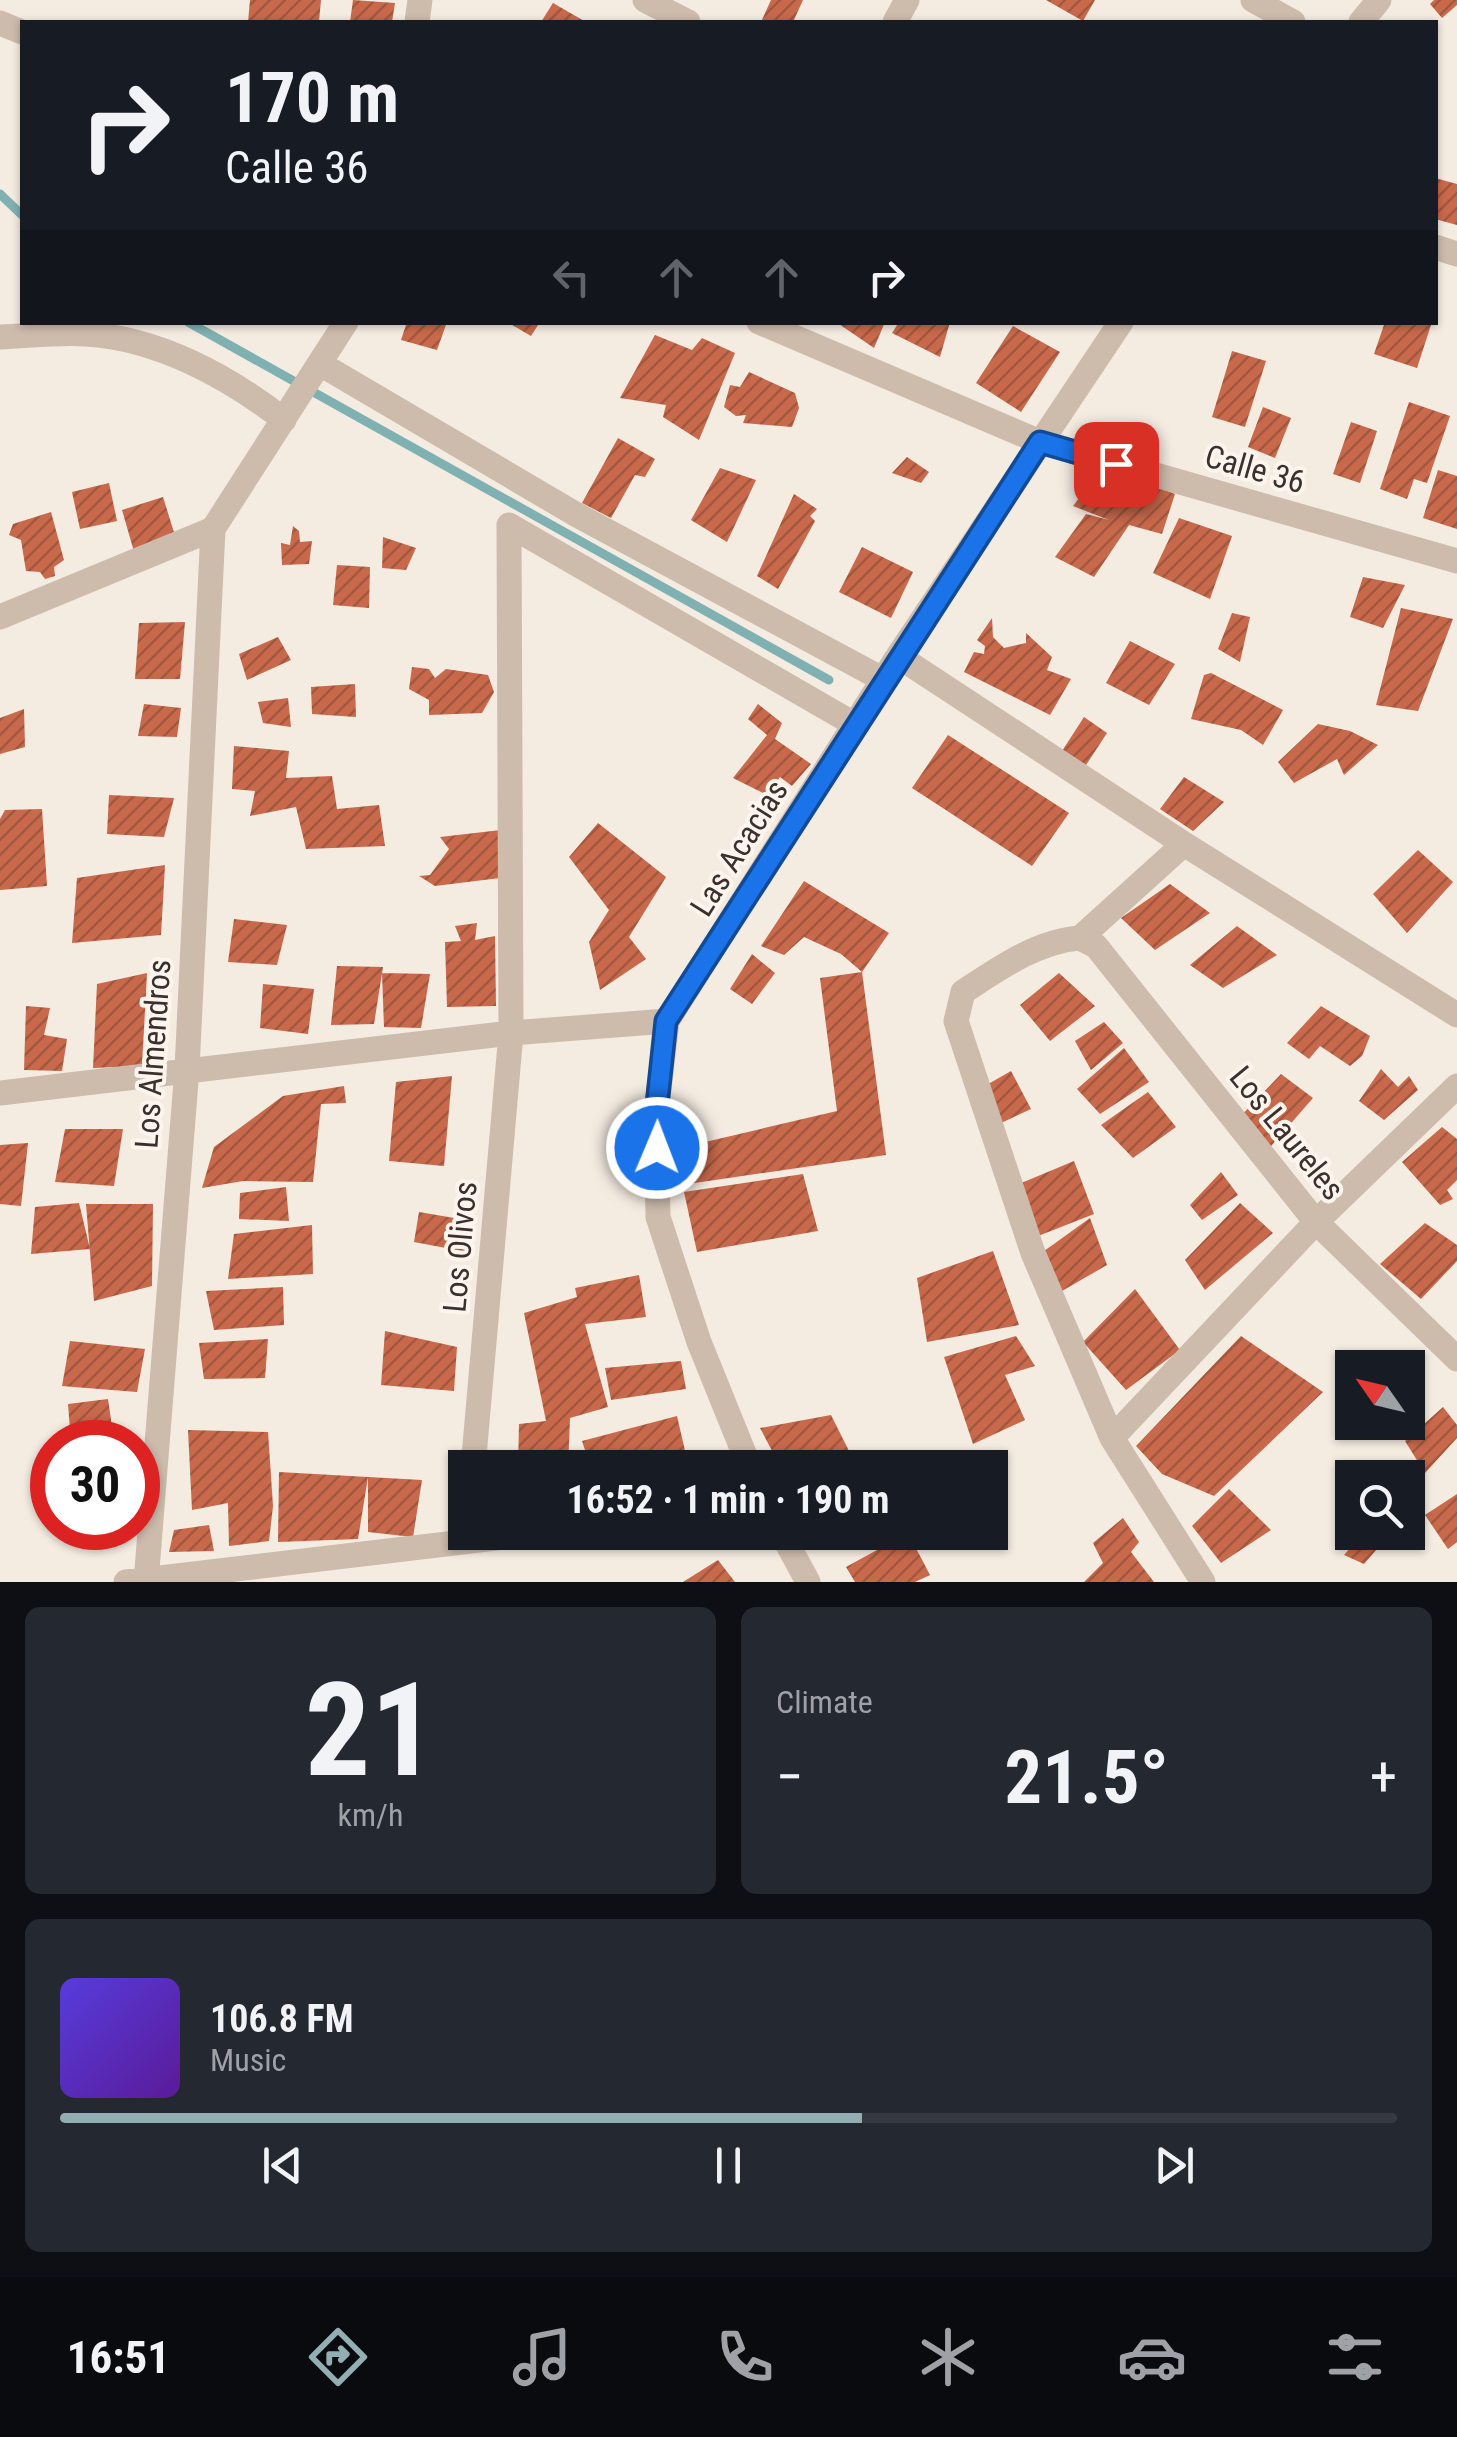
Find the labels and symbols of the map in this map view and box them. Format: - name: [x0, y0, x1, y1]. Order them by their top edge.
- pin: [1074, 422, 1159, 507]
- street label: Calle 36: [1201, 437, 1309, 501]
- street label: Las Acacias: [682, 773, 796, 923]
- street label: Los Almendros: [127, 958, 179, 1150]
- street label: Los Laureles: [1222, 1059, 1352, 1207]
- position arrow: [605, 1096, 709, 1200]
- street label: Los Olivos: [435, 1180, 485, 1314]
- north arrow: [1335, 1350, 1425, 1440]
- speed limit sign: 30: [30, 1420, 160, 1550]

